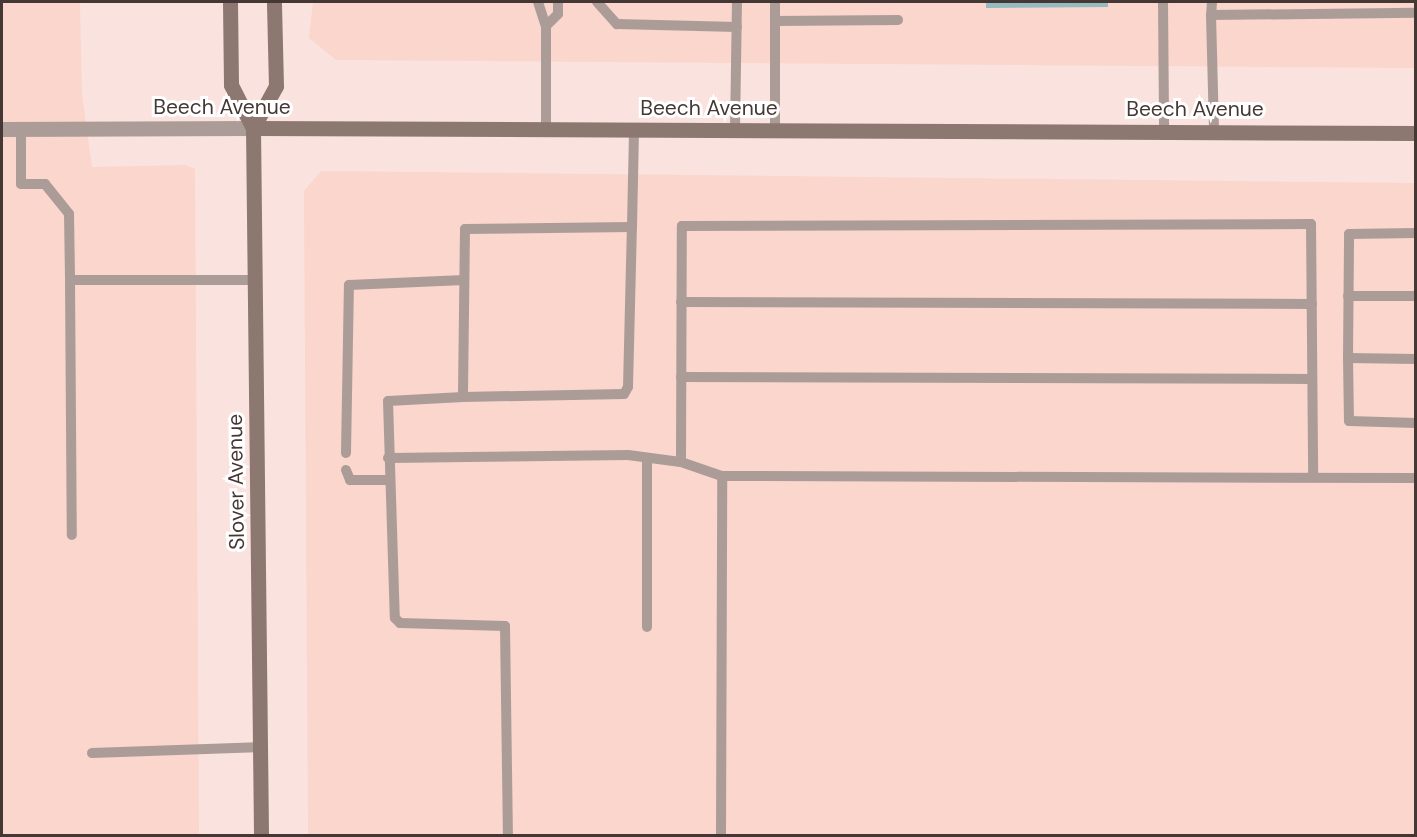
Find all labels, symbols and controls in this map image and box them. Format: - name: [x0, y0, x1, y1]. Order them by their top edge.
- street label: Beech Avenue: [153, 94, 291, 120]
- street label: Beech Avenue: [640, 95, 778, 121]
- street label: Beech Avenue: [1126, 96, 1264, 122]
- street label: Slover Avenue: [222, 414, 250, 550]

